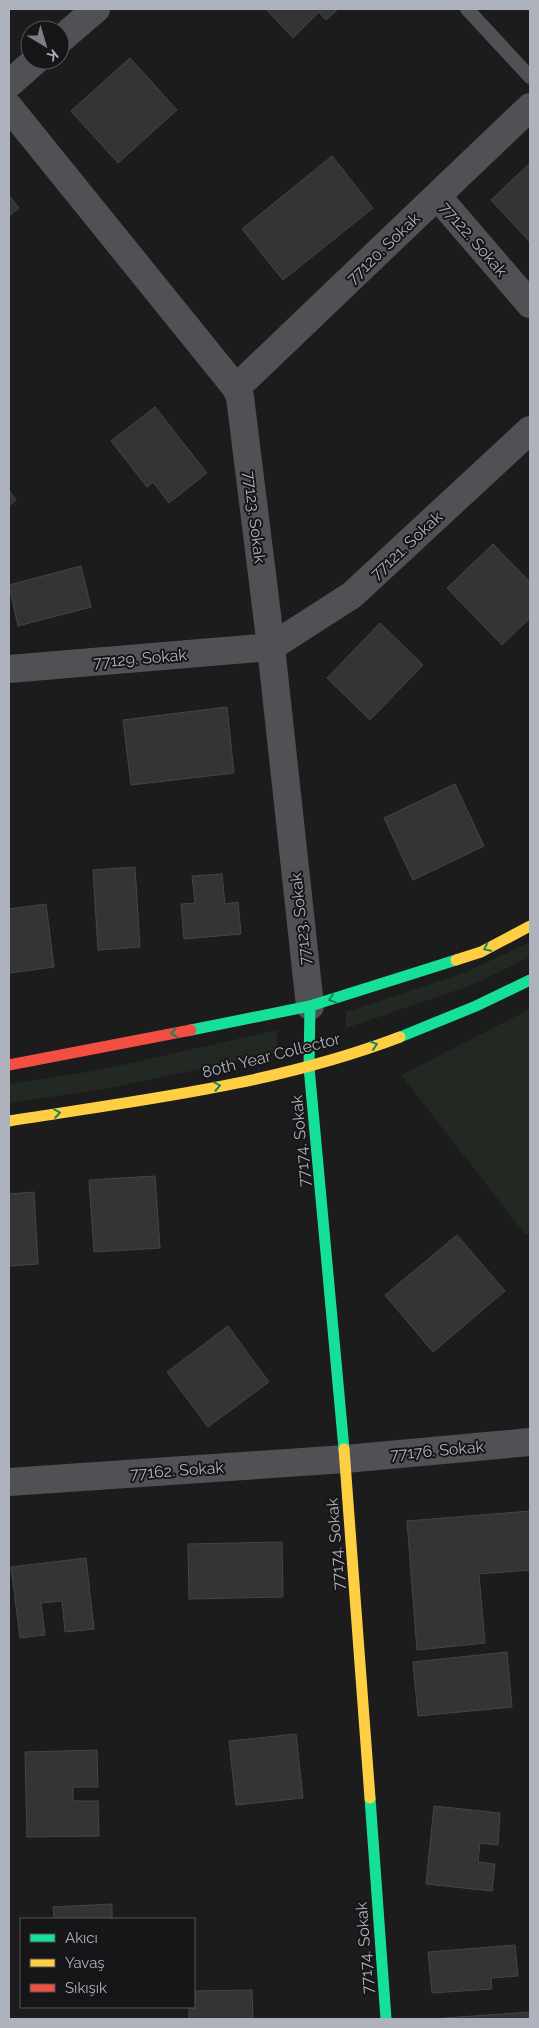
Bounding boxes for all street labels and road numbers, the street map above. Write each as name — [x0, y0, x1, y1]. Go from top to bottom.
street label: 77122. Sokak — [436, 198, 512, 281]
street label: 77120. Sokak — [343, 208, 424, 288]
street label: 77123. Sokak — [239, 470, 270, 565]
street label: 77121. Sokak — [367, 507, 447, 583]
street label: 77129. Sokak — [93, 645, 188, 672]
street label: 77123. Sokak — [286, 871, 315, 966]
street label: 80th Year Collector — [200, 1029, 342, 1082]
street label: 77174. Sokak — [287, 1094, 314, 1188]
street label: 77176. Sokak — [389, 1437, 485, 1464]
street label: 77162. Sokak — [130, 1458, 225, 1483]
street label: 77174. Sokak — [323, 1497, 348, 1591]
street label: 77174. Sokak — [352, 1901, 377, 1995]

